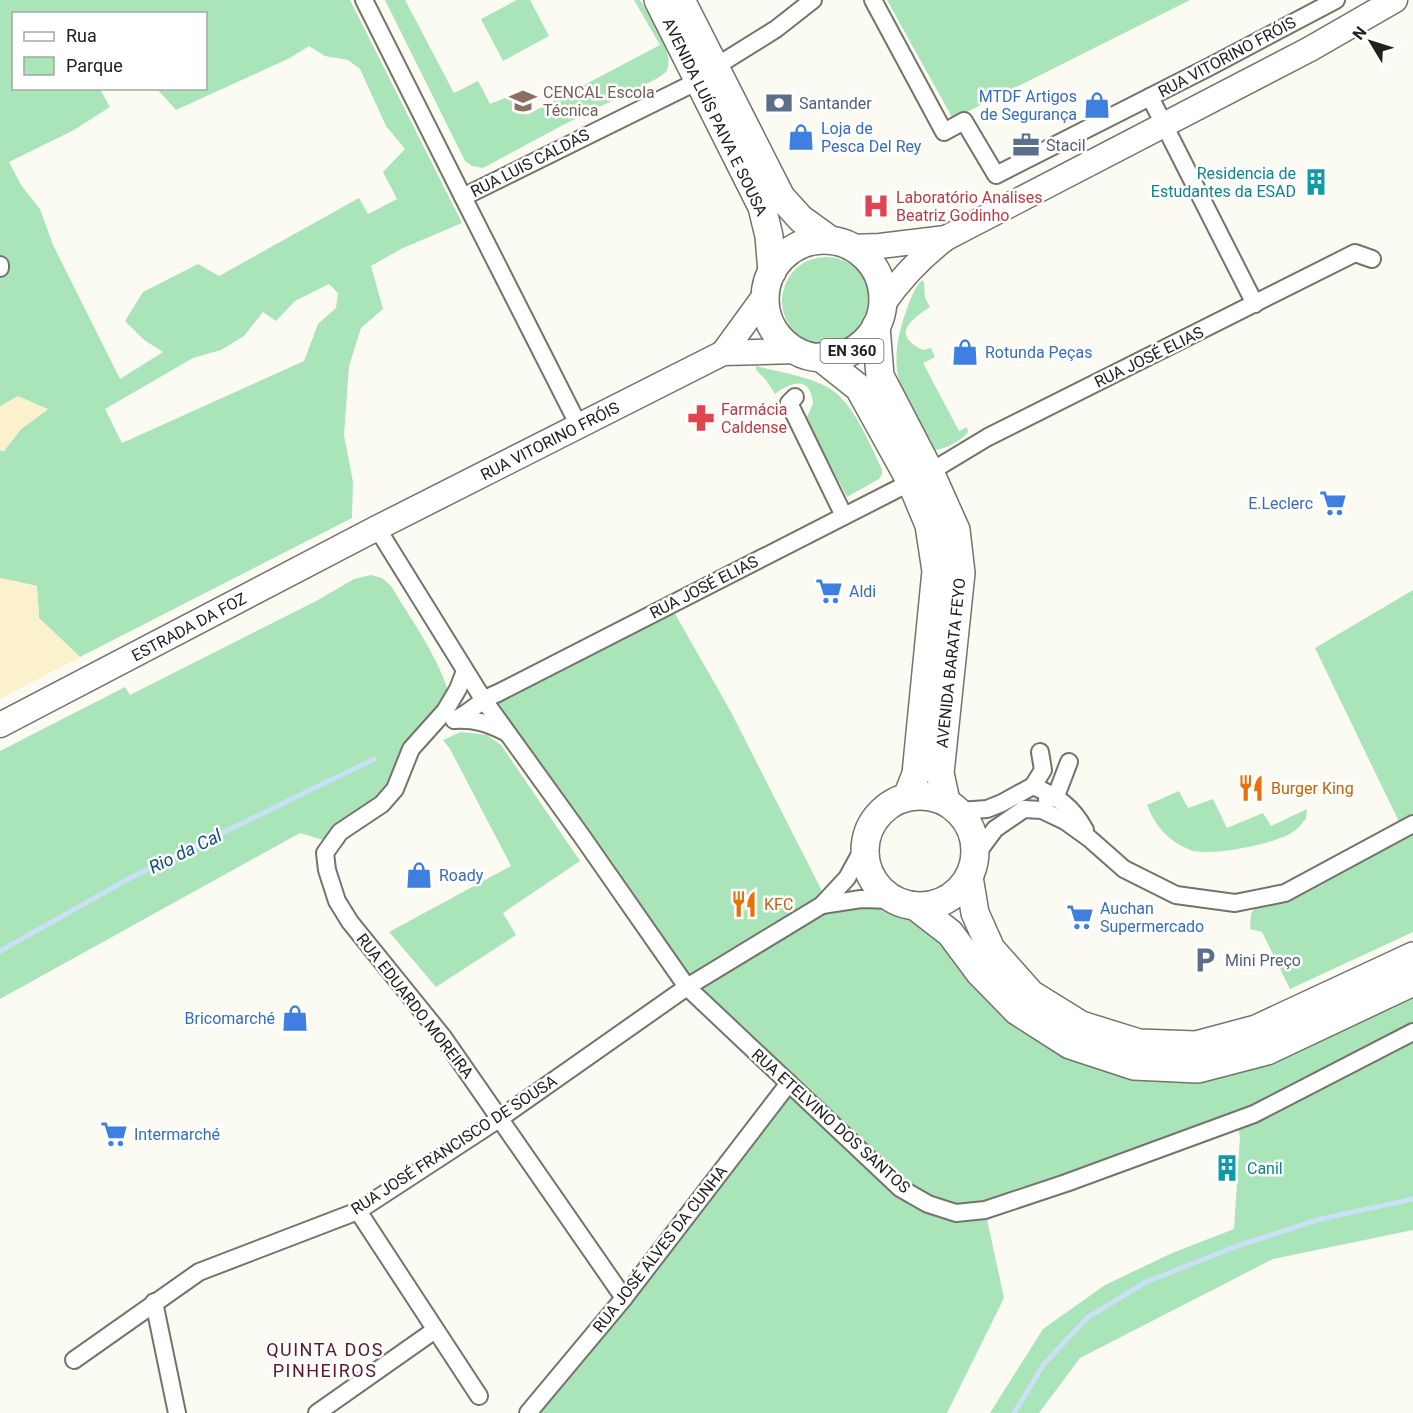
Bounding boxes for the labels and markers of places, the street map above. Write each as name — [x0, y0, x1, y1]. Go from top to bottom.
place label: CENCAL Escola Técnica — [543, 83, 655, 120]
school or university icon: CENCAL Escola Técnica — [508, 86, 538, 116]
place label: MTDF Artigos de Segurança — [979, 87, 1077, 124]
bank icon: Santander — [764, 88, 794, 118]
shop icon: MTDF Artigos de Segurança — [1082, 90, 1112, 120]
place label: Santander — [799, 94, 872, 113]
place label: Loja de Pesca Del Rey — [821, 119, 922, 156]
shop icon: Loja de Pesca Del Rey — [786, 122, 816, 152]
office icon: Stacil — [1011, 130, 1041, 160]
place label: Stacil — [1046, 136, 1086, 155]
place label: Residencia de Estudantes da ESAD — [1151, 164, 1296, 201]
building icon: Residencia de Estudantes da ESAD — [1301, 167, 1331, 197]
place label: Laboratório Analises Beatriz Godinho — [896, 188, 1043, 225]
hospital icon: Laboratório Analises Beatriz Godinho — [861, 191, 891, 221]
shop icon: Rotunda Peças — [950, 337, 980, 367]
place label: Rotunda Peças — [985, 343, 1092, 362]
place label: Farmácia Caldense — [721, 400, 787, 437]
pharmacy icon: Farmácia Caldense — [686, 403, 716, 433]
supermarket icon: E.Leclerc — [1318, 488, 1348, 518]
place label: E.Leclerc — [1248, 494, 1313, 513]
supermarket icon: Aldi — [814, 576, 844, 606]
place label: Aldi — [849, 582, 876, 601]
restaurant icon: Burger King — [1236, 773, 1266, 803]
place label: Burger King — [1271, 779, 1354, 798]
shop icon: Roady — [404, 860, 434, 890]
place label: Roady — [439, 866, 484, 885]
restaurant icon: KFC — [729, 889, 759, 919]
place label: KFC — [764, 895, 793, 914]
place label: Auchan Supermercado — [1100, 899, 1204, 936]
supermarket icon: Auchan Supermercado — [1065, 902, 1095, 932]
parking icon: Mini Preço — [1190, 945, 1220, 975]
place label: Mini Preço — [1225, 951, 1301, 970]
shop icon: Bricomarché — [280, 1003, 310, 1033]
place label: Bricomarché — [185, 1009, 275, 1028]
supermarket icon: Intermarché — [99, 1119, 129, 1149]
place label: Intermarché — [134, 1125, 220, 1144]
building icon: Canil — [1212, 1153, 1242, 1183]
place label: Canil — [1247, 1159, 1283, 1178]

